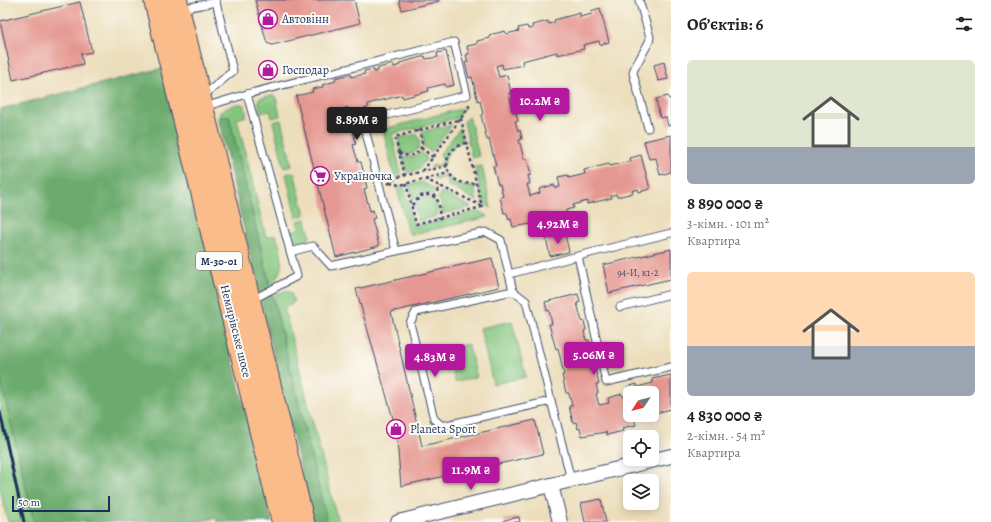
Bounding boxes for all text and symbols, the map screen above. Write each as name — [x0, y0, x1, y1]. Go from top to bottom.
shop icon: Автовінн — [257, 8, 279, 30]
place label: Автовінн — [281, 11, 329, 27]
text: Об’єктів: 6 — [687, 13, 763, 36]
icon: filters — [953, 13, 975, 35]
shop icon: Господар — [257, 59, 279, 81]
place label: Господар — [282, 62, 329, 78]
icon: home — [795, 86, 867, 158]
pin: 10.2M ₴ — [503, 88, 577, 122]
text: 10.2M ₴ — [519, 92, 561, 109]
pin: 8.89M ₴ — [320, 107, 394, 141]
text: 8.89M ₴ — [336, 111, 378, 128]
supermarket icon: Україночка — [309, 165, 331, 187]
place label: Україночка — [334, 168, 393, 184]
text: 8 890 000 ₴ — [687, 192, 763, 215]
pin: 4.92M ₴ — [521, 211, 595, 245]
text: 4.92M ₴ — [537, 215, 579, 232]
text: 3-кімн. · 101 m² — [687, 215, 769, 232]
text: Квартира — [687, 232, 741, 249]
road number: М-30-01 — [196, 252, 242, 270]
house number: 94-И, к1-2 — [617, 266, 659, 279]
street label: Немирівське шосе — [217, 283, 255, 379]
icon: home — [795, 298, 867, 370]
pin: 5.06M ₴ — [557, 342, 631, 376]
pin: 4.83M ₴ — [398, 344, 472, 378]
text: 5.06M ₴ — [573, 346, 615, 363]
text: 4.83M ₴ — [414, 348, 456, 365]
north arrow — [623, 386, 659, 422]
map controls — [623, 386, 659, 510]
text: 4 830 000 ₴ — [687, 404, 763, 427]
shop icon: Planeta Sport — [385, 418, 407, 440]
place label: Planeta Sport — [410, 421, 476, 437]
text: 2-кімн. · 54 m² — [687, 427, 765, 444]
button: locate — [623, 430, 659, 466]
text: Квартира — [687, 444, 741, 461]
pin: 11.9M ₴ — [434, 457, 508, 491]
text: 11.9M ₴ — [451, 461, 491, 478]
button: layers — [623, 474, 659, 510]
scale bar — [12, 494, 110, 513]
text: 50 m — [18, 495, 40, 510]

